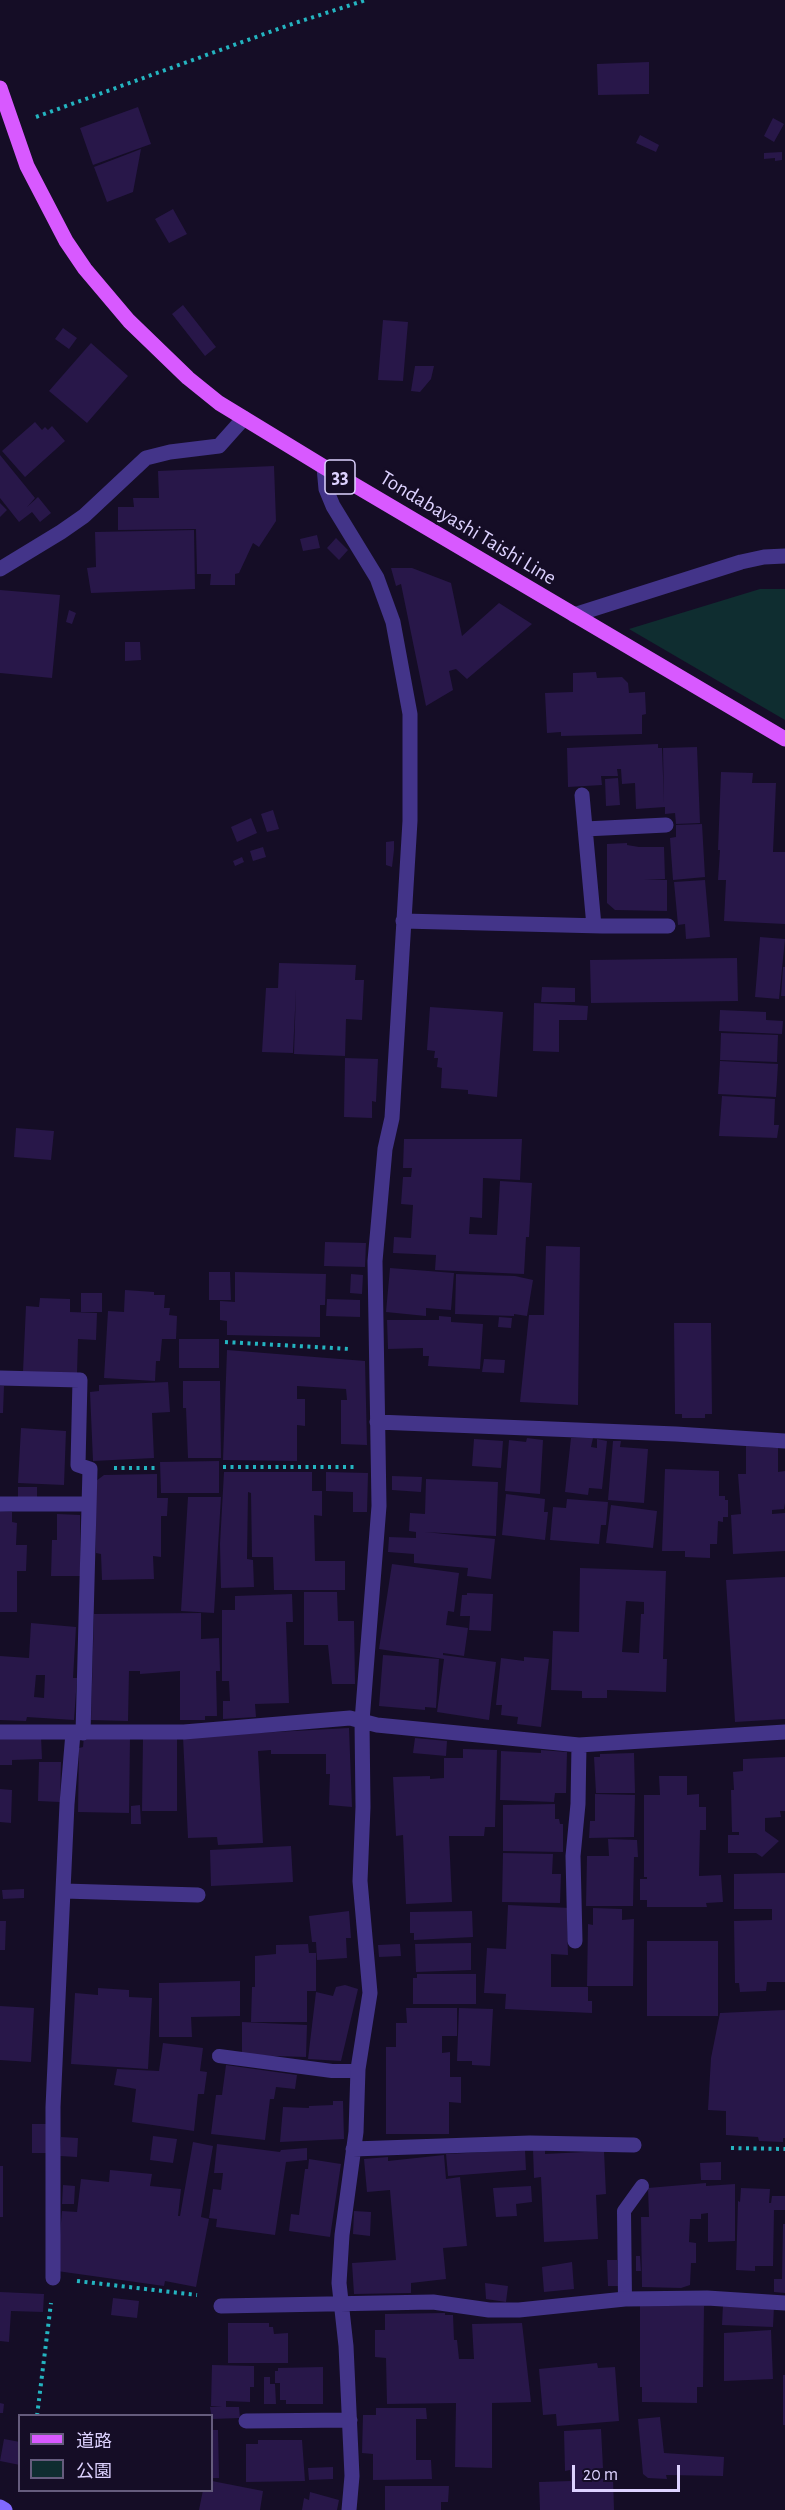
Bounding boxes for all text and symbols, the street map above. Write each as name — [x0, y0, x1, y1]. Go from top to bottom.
road number: 33 — [325, 460, 355, 494]
street label: Tondabayashi Taishi Line — [375, 465, 561, 591]
legend — [18, 2414, 213, 2492]
text: 道路 — [76, 2433, 112, 2451]
scale bar — [575, 2453, 683, 2491]
text: 公園 — [76, 2463, 112, 2481]
text: 20 m — [583, 2466, 618, 2484]

